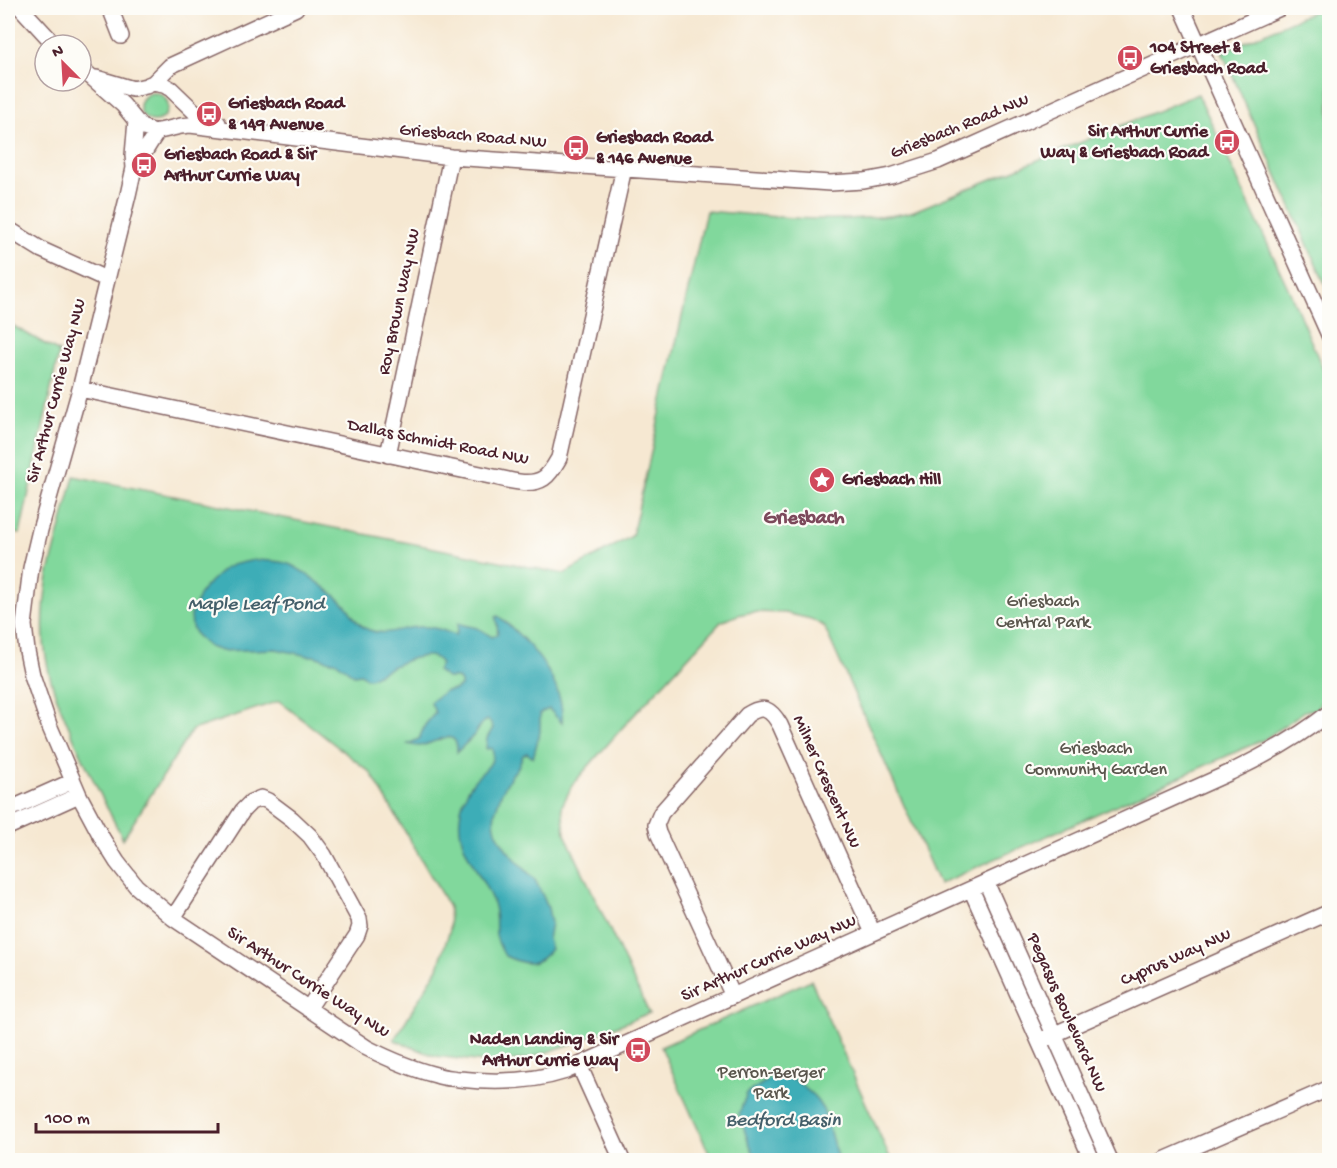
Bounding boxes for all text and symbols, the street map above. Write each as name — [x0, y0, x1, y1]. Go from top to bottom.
north arrow — [33, 33, 93, 93]
place label: 104 Street & Griesbach Road — [1149, 38, 1269, 80]
text: N — [50, 41, 67, 63]
bus stop icon: 104 Street & Griesbach Road — [1115, 43, 1145, 73]
street label: Griesbach Road NW — [888, 90, 1032, 164]
place label: Griesbach Road & 149 Avenue — [228, 94, 347, 136]
bus stop icon: Griesbach Road & 149 Avenue — [194, 99, 224, 129]
street label: Griesbach Road NW — [399, 120, 547, 154]
place label: Sir Arthur Currie Way & Griesbach Road — [1040, 122, 1210, 164]
bus stop icon: Sir Arthur Currie Way & Griesbach Road — [1212, 127, 1242, 157]
place label: Griesbach Road & 146 Avenue — [596, 128, 715, 170]
bus stop icon: Griesbach Road & 146 Avenue — [561, 133, 591, 163]
place label: Griesbach Road & Sir Arthur Currie Way — [163, 145, 318, 187]
bus stop icon: Griesbach Road & Sir Arthur Currie Way — [129, 150, 159, 180]
street label: Roy Brown Way NW — [374, 227, 426, 377]
street label: Sir Arthur Currie Way NW — [22, 297, 92, 485]
street label: Dallas Schmidt Road NW — [345, 415, 530, 471]
place icon: Griesbach Hill — [807, 465, 837, 495]
place label: Griesbach Hill — [842, 470, 941, 491]
district label: Griesbach — [764, 508, 845, 531]
park label: Griesbach Central Park — [996, 592, 1092, 634]
water label: Maple Leaf Pond — [188, 594, 327, 617]
street label: Milner Crescent NW — [787, 712, 865, 852]
park label: Griesbach Community Garden — [1025, 739, 1168, 781]
street label: Sir Arthur Currie Way NW — [678, 911, 860, 1007]
street label: Sir Arthur Currie Way NW — [223, 922, 393, 1044]
street label: Cyprus Way NW — [1118, 924, 1234, 992]
street label: Pegasus Boulevard NW — [1021, 929, 1111, 1096]
place label: Naden Landing & Sir Arthur Currie Way — [470, 1030, 621, 1072]
bus stop icon: Naden Landing & Sir Arthur Currie Way — [623, 1035, 653, 1065]
park label: Perron-Berger Park — [717, 1063, 826, 1105]
scale bar — [36, 1096, 218, 1134]
text: 100 m — [44, 1109, 90, 1130]
water label: Bedford Basin — [726, 1110, 841, 1133]

